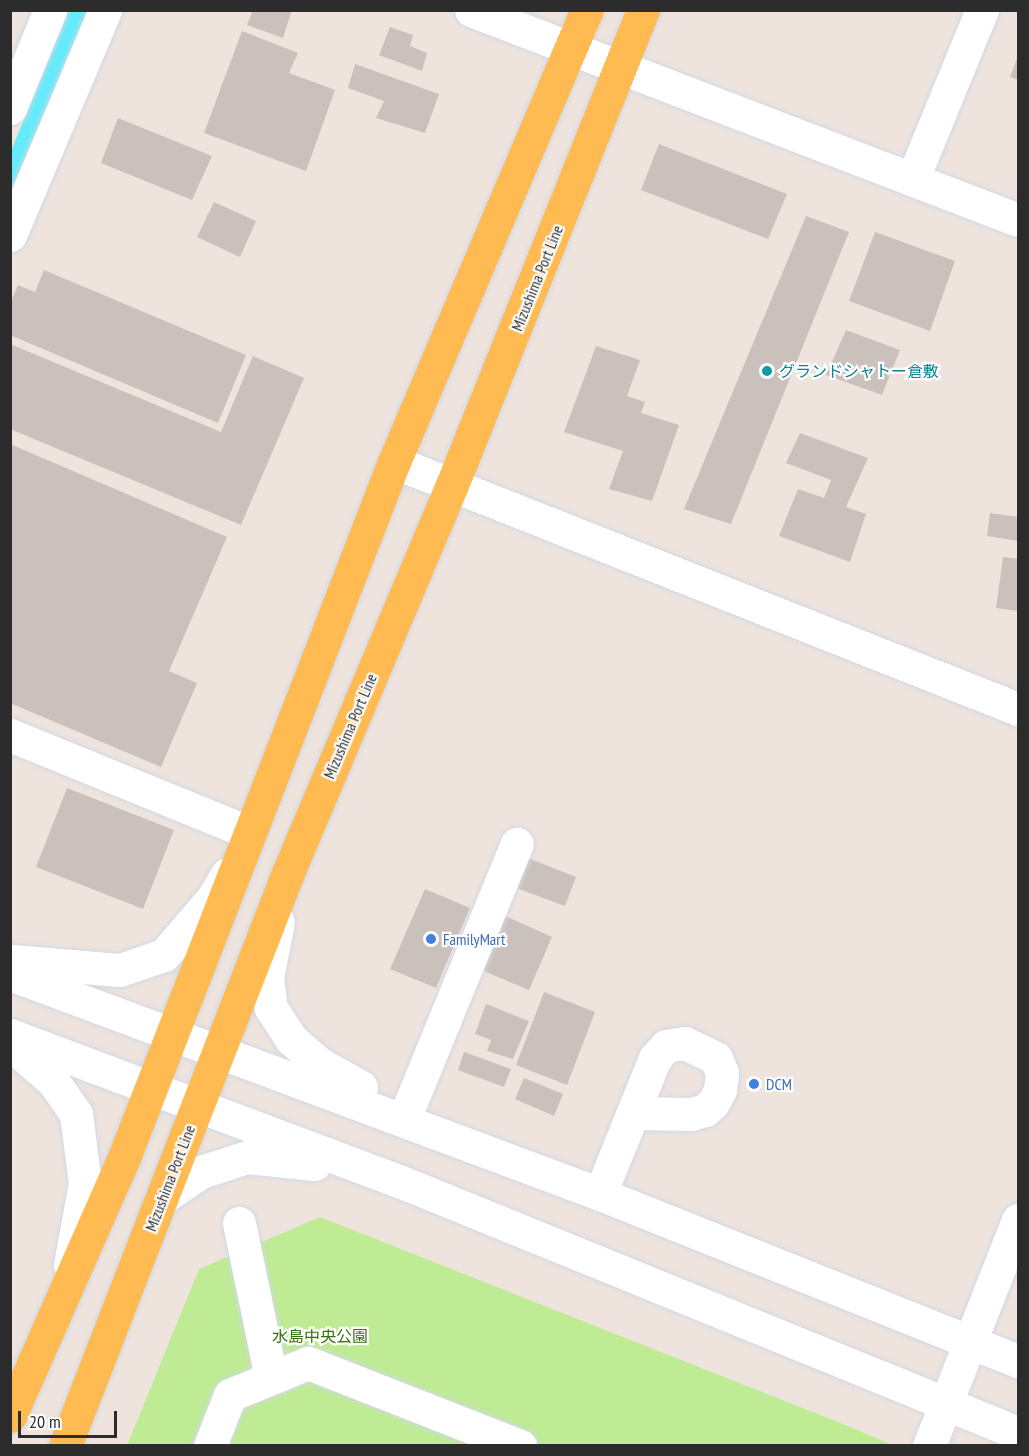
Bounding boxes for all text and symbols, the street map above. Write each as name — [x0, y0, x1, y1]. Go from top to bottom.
street label: Mizushima Port Line — [507, 222, 567, 334]
place label: グランドシャトー倉敷 — [779, 361, 939, 381]
marker: グランドシャトー倉敷 — [760, 364, 774, 378]
street label: Mizushima Port Line — [319, 670, 381, 782]
place label: FamilyMart — [443, 929, 505, 949]
marker: FamilyMart — [424, 932, 438, 946]
place label: DCM — [766, 1074, 792, 1094]
marker: DCM — [747, 1077, 761, 1091]
street label: Mizushima Port Line — [141, 1122, 199, 1234]
park label: 水島中央公園 — [272, 1326, 368, 1346]
scale bar — [21, 1399, 120, 1437]
text: 20 m — [29, 1410, 61, 1433]

